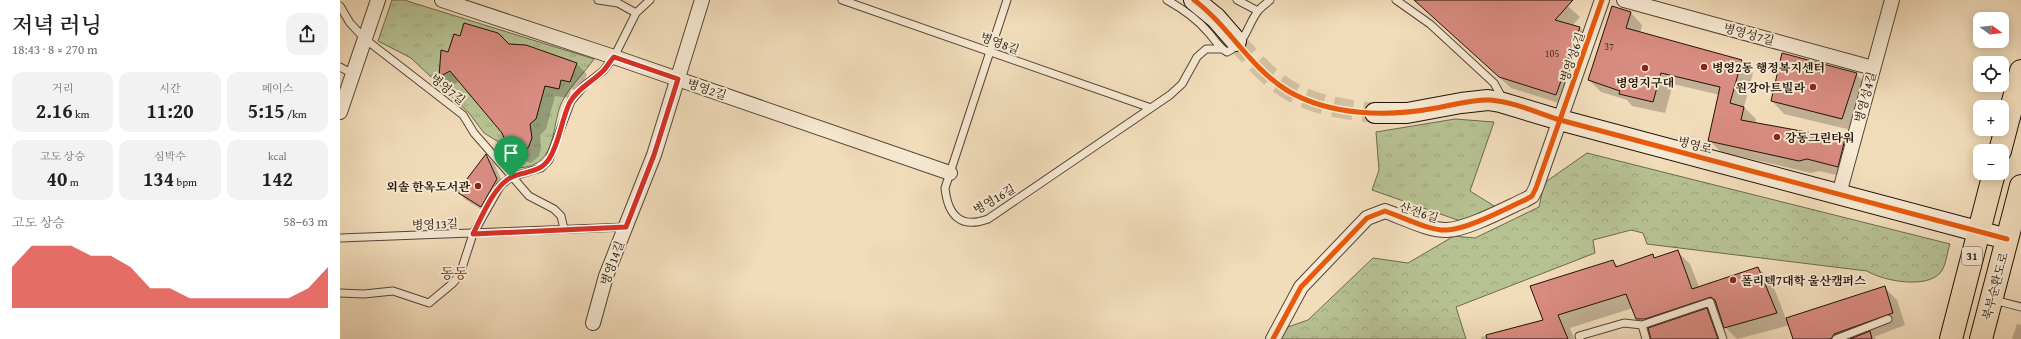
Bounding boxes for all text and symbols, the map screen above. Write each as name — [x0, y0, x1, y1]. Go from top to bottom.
text: 저녁 러닝 — [12, 9, 102, 41]
north arrow — [1973, 12, 2009, 48]
map controls — [1973, 12, 2009, 180]
button: share — [286, 13, 328, 55]
street label: 병영성7길 — [1722, 19, 1776, 49]
street label: 병영8길 — [978, 28, 1022, 58]
street label: 병영성6길 — [1555, 30, 1589, 84]
house number: 37 — [1604, 39, 1614, 54]
text: 18:43 · 8 × 270 m — [12, 40, 98, 59]
house number: 105 — [1545, 46, 1559, 61]
button: locate — [1973, 56, 2009, 92]
place label: 병영2동 행정복지센터 — [1712, 59, 1825, 76]
marker: 병영2동 행정복지센터 — [1699, 62, 1709, 72]
marker: 병영지구대 — [1640, 63, 1650, 73]
street label: 병영7길 — [427, 70, 469, 108]
street label: 병영성4길 — [1850, 70, 1880, 124]
street label: 병영2길 — [685, 74, 729, 104]
place label: 병영지구대 — [1616, 74, 1674, 91]
place label: 원강아트빌라 — [1735, 79, 1805, 96]
text: 거리 — [52, 80, 73, 96]
text: 시간 — [159, 80, 181, 96]
text: 페이스 — [261, 80, 293, 96]
marker: 원강아트빌라 — [1808, 82, 1818, 92]
text: 2.16 — [36, 96, 73, 125]
text: 11:20 — [146, 96, 194, 125]
text: 5:15 — [248, 96, 285, 125]
button: + — [1973, 100, 2009, 136]
text: km — [73, 106, 90, 122]
text: /km — [285, 106, 307, 122]
place label: 강동그린타워 — [1785, 129, 1855, 146]
street label: 병영로 — [1676, 132, 1714, 158]
marker: 강동그린타워 — [1772, 132, 1782, 142]
pin — [494, 136, 528, 177]
icon: arrive — [500, 142, 522, 164]
button: − — [1973, 144, 2009, 180]
text: 고도 상승 — [40, 148, 85, 164]
text: 심박수 — [154, 148, 186, 164]
text: kcal — [268, 148, 287, 164]
text: 40 — [47, 164, 67, 193]
text: 134 — [143, 164, 174, 193]
text: 142 — [262, 164, 293, 193]
text: m — [67, 174, 79, 190]
text: bpm — [174, 174, 197, 190]
place label: 외솔 한옥도서관 — [386, 178, 470, 195]
street label: 병영16길 — [970, 180, 1018, 218]
marker: 외솔 한옥도서관 — [473, 181, 483, 191]
street label: 산전6길 — [1397, 198, 1441, 226]
text: 58–63 m — [283, 212, 328, 231]
text: 고도 상승 — [12, 213, 65, 232]
street label: 병영13길 — [412, 215, 458, 233]
street label: 병영14길 — [596, 238, 628, 288]
road number: 31 — [1962, 247, 1982, 265]
street label: 북부순환도로 — [1978, 250, 2012, 322]
district label: 동동 — [440, 263, 468, 283]
place label: 폴리텍7대학 울산캠퍼스 — [1741, 272, 1866, 289]
marker: 폴리텍7대학 울산캠퍼스 — [1728, 275, 1738, 285]

